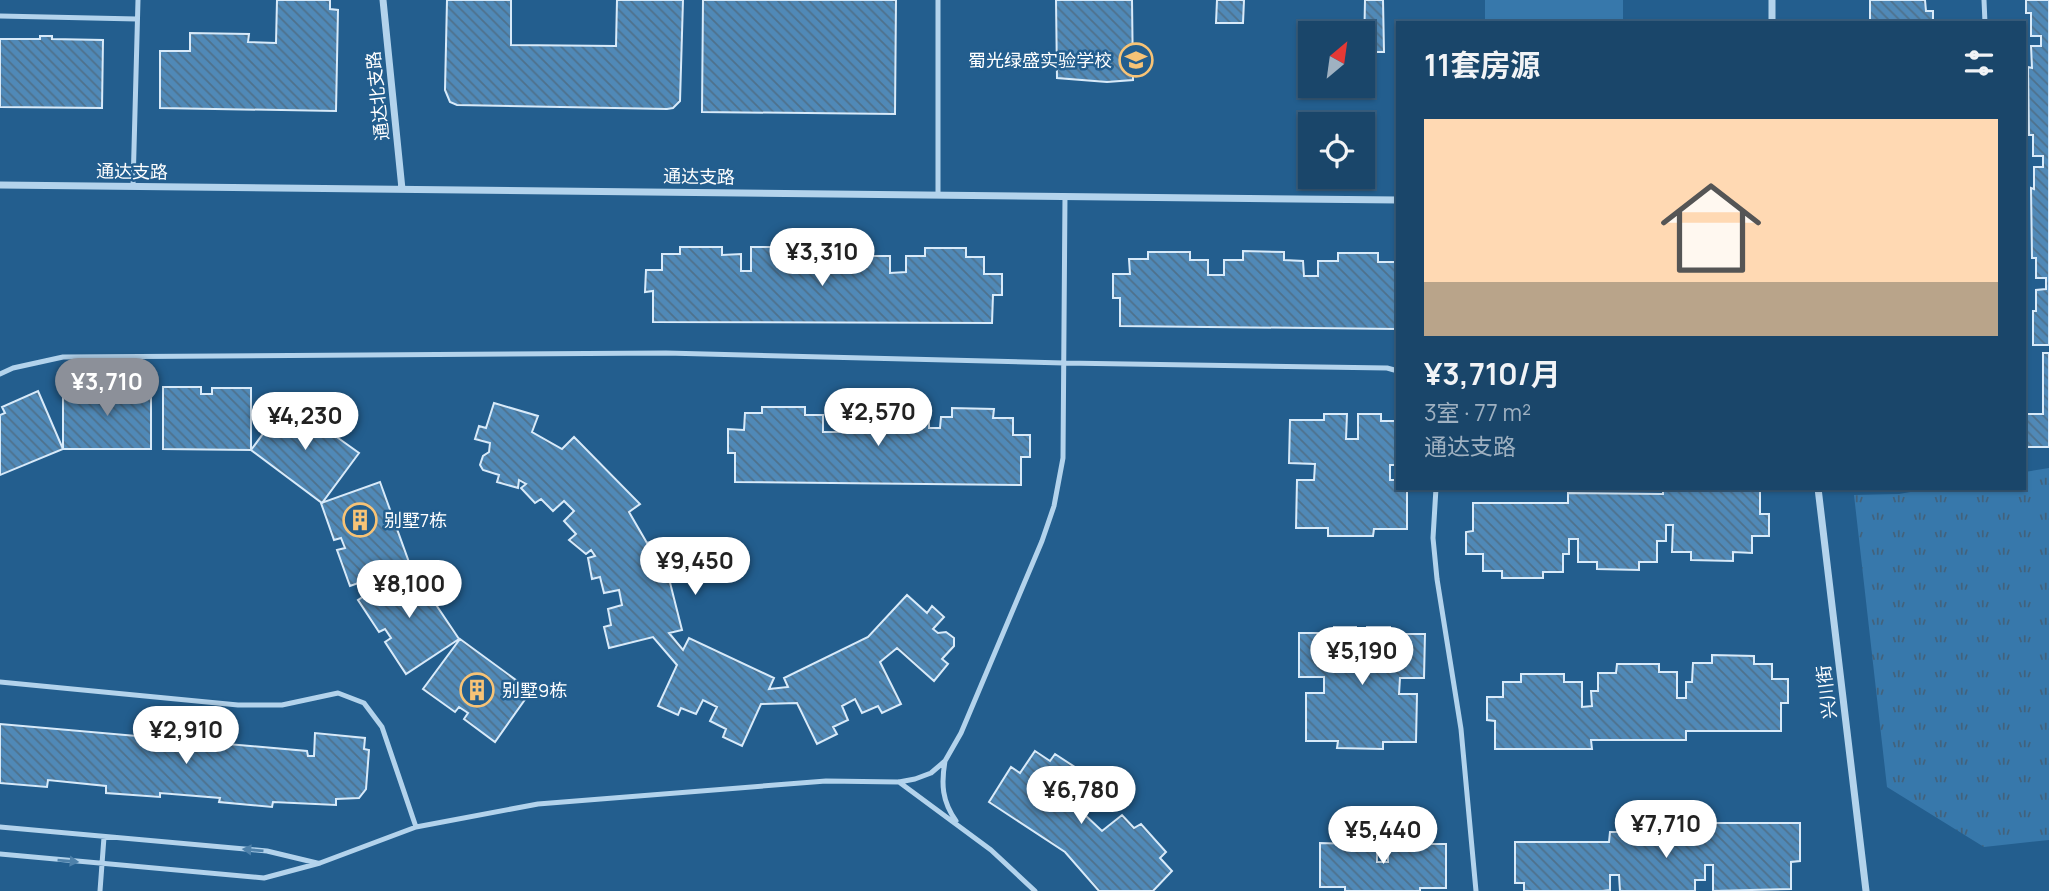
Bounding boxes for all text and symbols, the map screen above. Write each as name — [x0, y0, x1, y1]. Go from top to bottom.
north arrow — [1298, 21, 1376, 98]
map controls — [1298, 21, 1375, 189]
school or university icon: 蜀光绿盛实验学校 — [1117, 41, 1155, 79]
text: 11套房源 — [1424, 44, 1540, 85]
icon: filters — [1960, 44, 1998, 82]
place label: 蜀光绿盛实验学校 — [968, 48, 1112, 72]
street label: 通达北支路 — [360, 50, 394, 142]
button: locate — [1298, 112, 1375, 189]
street label: 通达支路 — [96, 158, 168, 184]
street label: 通达支路 — [663, 163, 735, 189]
icon: home — [1648, 165, 1774, 291]
pin: ¥3,310 — [765, 229, 879, 288]
text: ¥3,310 — [785, 235, 859, 267]
text: ¥3,710/月 — [1424, 353, 1561, 394]
pin: ¥3,710 — [50, 358, 164, 418]
text: ¥3,710 — [71, 365, 143, 397]
pin: ¥2,570 — [821, 388, 935, 448]
pin: ¥4,230 — [248, 392, 362, 452]
text: ¥2,570 — [840, 395, 916, 427]
text: 3室 · 77 m² — [1424, 396, 1531, 428]
text: ¥4,230 — [267, 399, 343, 431]
text: 通达支路 — [1424, 430, 1516, 462]
building icon: 别墅7栋 — [341, 501, 379, 539]
place label: 别墅7栋 — [384, 508, 447, 532]
pin: ¥9,450 — [638, 538, 752, 597]
text: ¥9,450 — [656, 544, 734, 576]
pin: ¥8,100 — [352, 560, 466, 620]
text: ¥8,100 — [373, 567, 445, 599]
pin: ¥5,190 — [1305, 628, 1419, 687]
text: ¥5,190 — [1326, 634, 1398, 666]
street label: 兴川街 — [1811, 664, 1841, 720]
building icon: 别墅9栋 — [458, 671, 496, 709]
place label: 别墅9栋 — [502, 678, 567, 702]
pin: ¥2,910 — [129, 706, 243, 766]
text: ¥2,910 — [149, 713, 223, 745]
pin: ¥6,780 — [1024, 766, 1138, 826]
text: ¥6,780 — [1043, 773, 1119, 805]
pin: ¥7,710 — [1609, 800, 1723, 860]
pin: ¥5,440 — [1326, 806, 1440, 866]
text: ¥7,710 — [1631, 807, 1701, 839]
text: ¥5,440 — [1344, 813, 1422, 845]
one-way arrow — [242, 844, 264, 855]
one-way arrow — [57, 855, 79, 866]

